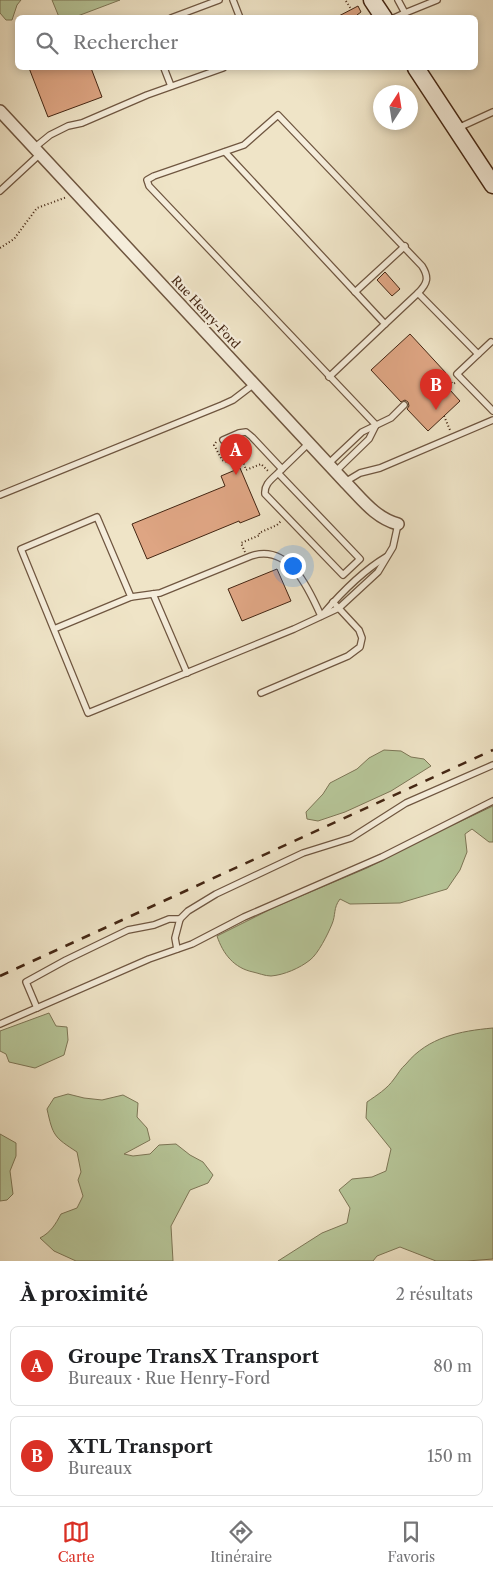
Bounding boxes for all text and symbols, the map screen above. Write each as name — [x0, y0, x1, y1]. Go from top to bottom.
search box — [15, 15, 478, 70]
icon: search — [33, 29, 61, 57]
text: Rechercher — [73, 31, 178, 54]
north arrow — [373, 85, 418, 130]
street label: Rue Henry-Ford — [168, 273, 244, 352]
pin: B — [420, 369, 452, 410]
pin: A — [220, 434, 252, 475]
your location — [280, 553, 306, 579]
text: À proximité — [20, 1281, 148, 1306]
text: 2 résultats — [396, 1284, 473, 1304]
text: Groupe TransX Transport — [68, 1345, 319, 1368]
text: A — [31, 1356, 43, 1376]
text: 80 m — [433, 1356, 472, 1376]
text: Bureaux · Rue Henry-Ford — [68, 1368, 270, 1388]
text: XTL Transport — [68, 1435, 213, 1458]
text: B — [31, 1446, 43, 1466]
text: 150 m — [427, 1446, 472, 1466]
text: Bureaux — [68, 1458, 132, 1478]
tab: Carte — [58, 1518, 95, 1566]
tab: Itinéraire — [210, 1518, 272, 1566]
tab: Favoris — [388, 1518, 435, 1566]

